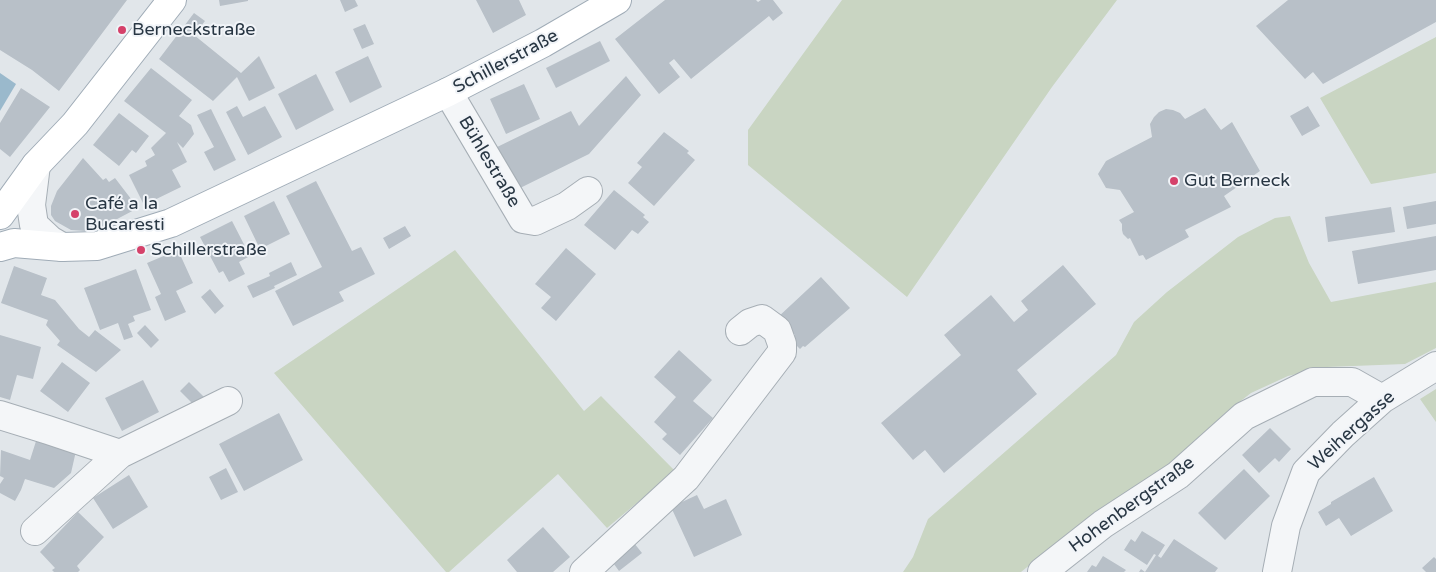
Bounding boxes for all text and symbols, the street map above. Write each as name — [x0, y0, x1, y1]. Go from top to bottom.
place label: Berneckstraße — [132, 19, 256, 41]
marker: Berneckstraße — [116, 24, 128, 36]
street label: Schillerstraße — [450, 25, 562, 99]
street label: Bühlestraße — [453, 112, 525, 212]
place label: Gut Berneck — [1184, 170, 1290, 192]
marker: Gut Berneck — [1168, 175, 1180, 187]
place label: Café a la Bucaresti — [85, 193, 165, 235]
marker: Café a la Bucaresti — [69, 208, 81, 220]
place label: Schillerstraße — [151, 239, 267, 261]
marker: Schillerstraße — [135, 244, 147, 256]
street label: Weihergasse — [1304, 387, 1400, 475]
street label: Hohenbergstraße — [1065, 452, 1199, 558]

